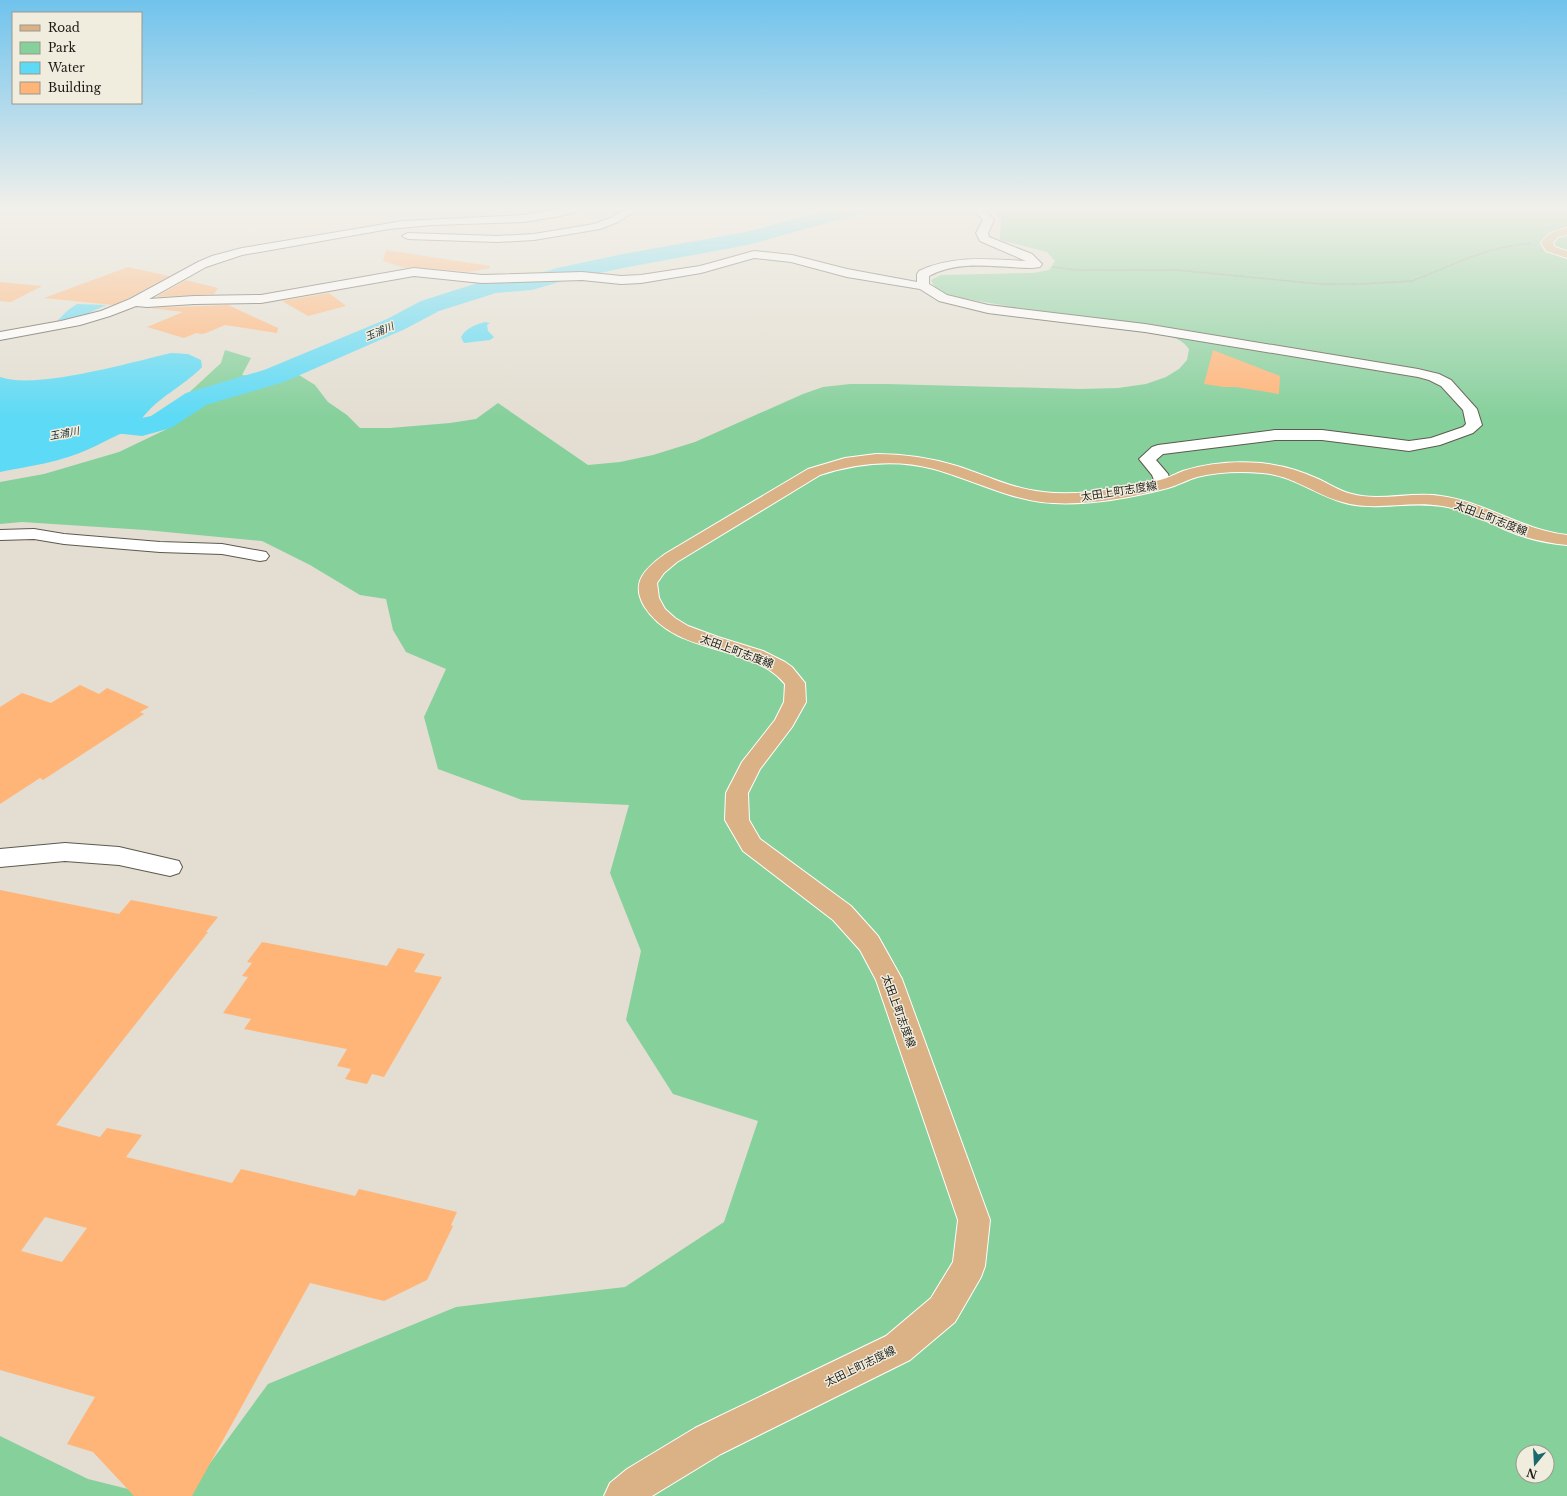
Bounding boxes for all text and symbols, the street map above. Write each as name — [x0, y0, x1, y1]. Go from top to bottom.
legend — [12, 12, 142, 104]
text: Road — [48, 20, 80, 35]
text: Park — [48, 40, 76, 55]
text: Water — [47, 60, 85, 75]
text: Building — [48, 80, 102, 95]
water label: 玉浦川 — [363, 319, 396, 343]
water label: 玉浦川 — [48, 424, 81, 443]
street label: 太田上町志度線 — [1080, 478, 1158, 504]
street label: 太田上町志度線 — [1453, 498, 1529, 538]
street label: 太田上町志度線 — [698, 631, 776, 671]
street label: 太田上町志度線 — [879, 972, 919, 1050]
street label: 太田上町志度線 — [822, 1343, 898, 1389]
north arrow — [1515, 1444, 1555, 1484]
text: N — [1524, 1465, 1539, 1482]

